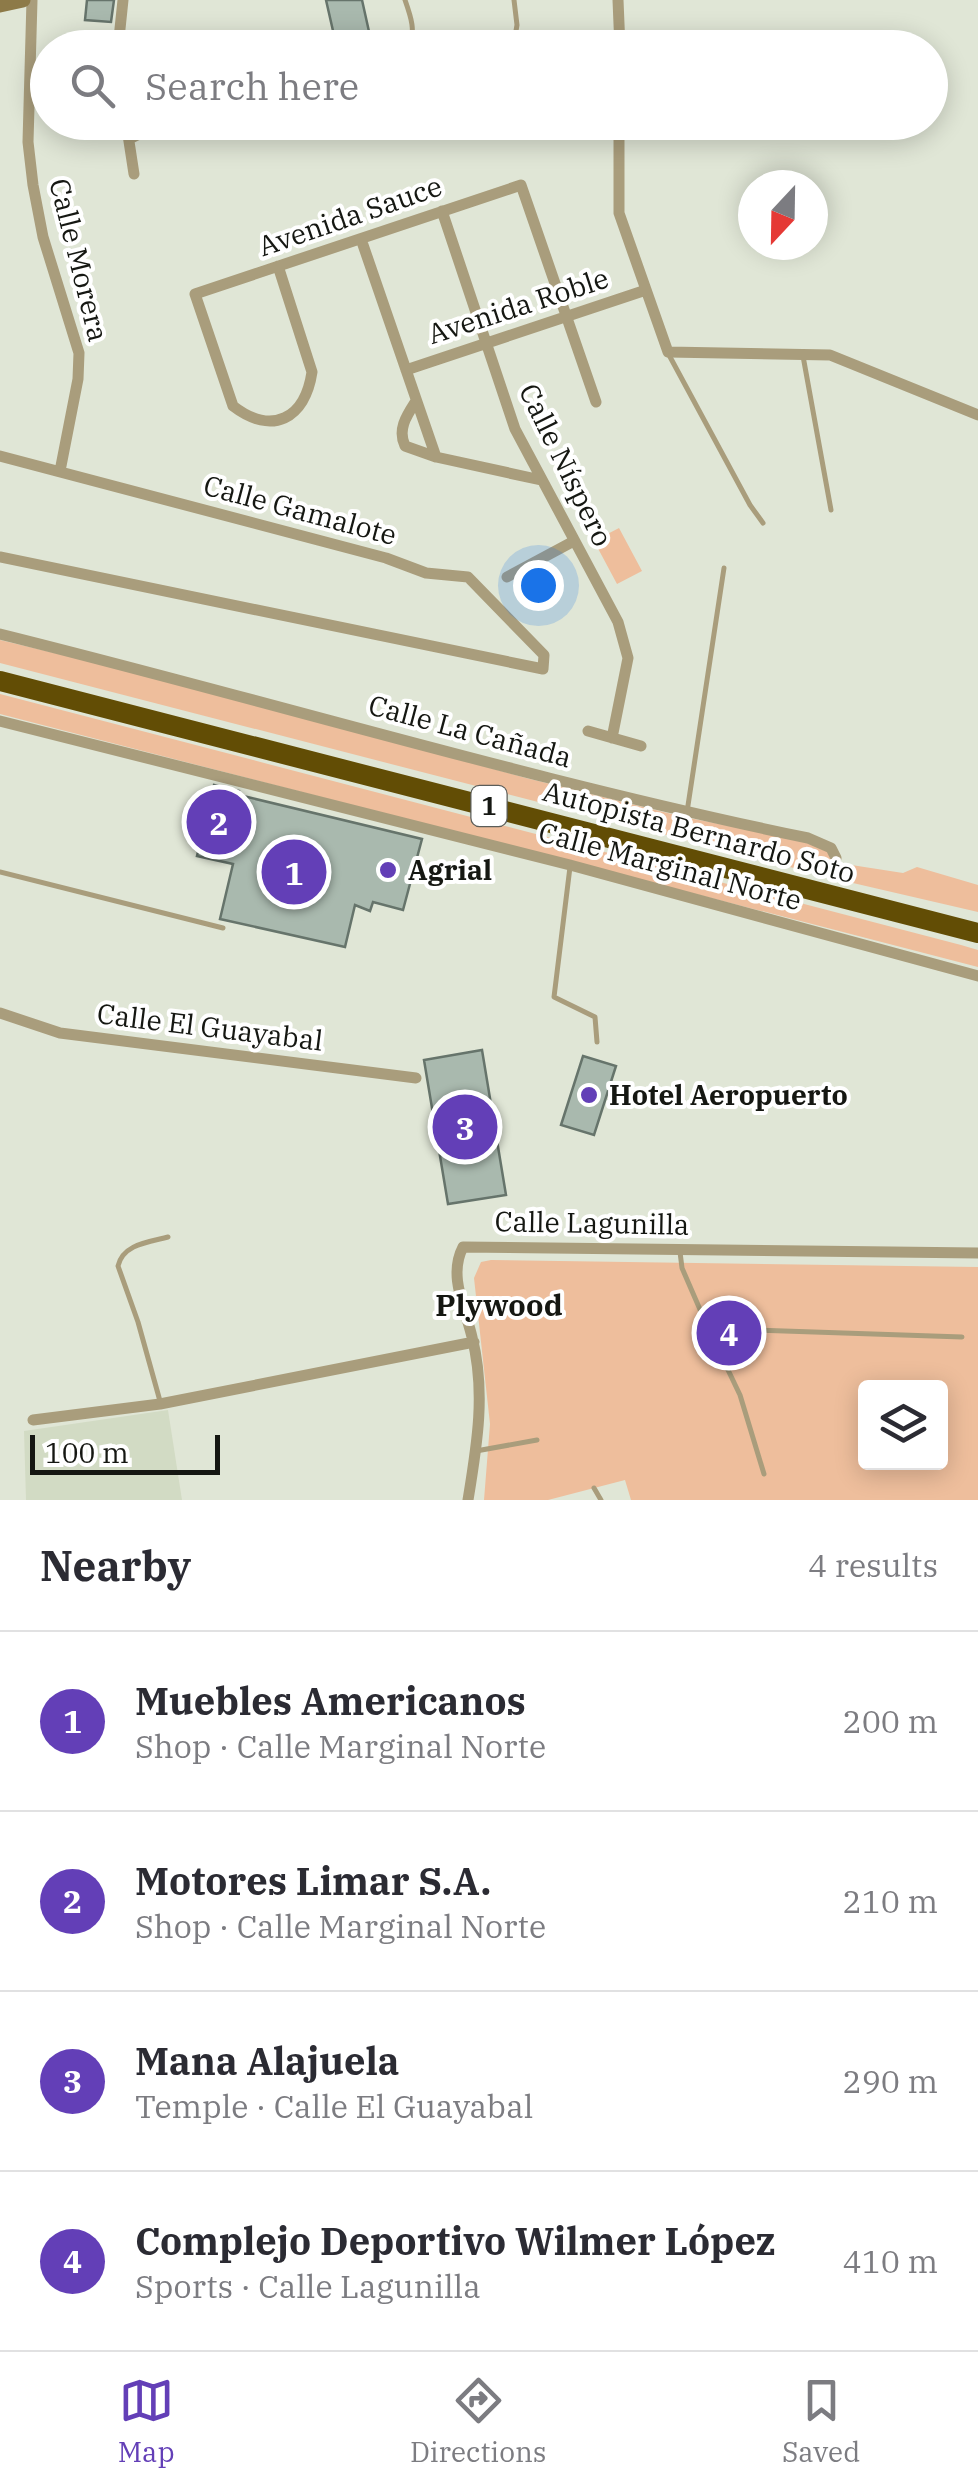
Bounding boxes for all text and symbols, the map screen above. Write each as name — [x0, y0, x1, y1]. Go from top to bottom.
search box — [30, 30, 948, 140]
icon: search — [65, 58, 120, 113]
text: Search here — [145, 61, 359, 110]
street label: Avenida Sauce — [253, 167, 447, 264]
north arrow — [738, 170, 828, 260]
street label: Calle Morera — [41, 174, 118, 345]
street label: Avenida Roble — [423, 259, 613, 352]
street label: Calle Níspero — [511, 377, 622, 552]
street label: Calle Gamalote — [200, 466, 401, 553]
your location — [513, 560, 564, 611]
street label: Calle La Cañada — [365, 686, 576, 775]
street label: Autopista Bernardo Soto — [539, 772, 859, 891]
pin: 2 — [186, 784, 252, 860]
road number: 1 — [472, 786, 506, 826]
street label: Calle Marginal Norte — [535, 813, 806, 918]
pin: 1 — [262, 834, 326, 910]
place label: Agrial — [408, 851, 492, 888]
marker: Agrial — [377, 859, 399, 881]
street label: Calle El Guayabal — [95, 994, 325, 1059]
place label: Hotel Aeropuerto — [609, 1076, 848, 1113]
marker: Hotel Aeropuerto — [578, 1084, 600, 1106]
pin: 3 — [432, 1090, 498, 1164]
street label: Calle Lagunilla — [494, 1202, 690, 1243]
district label: Plywood — [435, 1285, 563, 1324]
pin: 4 — [696, 1296, 762, 1370]
map controls — [858, 1380, 948, 1470]
button: layers — [858, 1380, 948, 1470]
scale bar — [30, 1430, 220, 1474]
text: 100 m — [45, 1434, 129, 1471]
text: Nearby — [40, 1538, 191, 1593]
text: 4 results — [808, 1544, 938, 1586]
text: Muebles Americanos — [135, 1676, 526, 1725]
text: 1 — [63, 1700, 82, 1742]
text: 200 m — [842, 1700, 938, 1742]
text: Shop · Calle Marginal Norte — [135, 1725, 546, 1767]
text: Motores Limar S.A. — [135, 1856, 491, 1905]
text: 2 — [63, 1880, 82, 1922]
text: 210 m — [842, 1880, 938, 1922]
text: Shop · Calle Marginal Norte — [135, 1905, 546, 1947]
text: Mana Alajuela — [135, 2036, 399, 2085]
text: 3 — [63, 2060, 82, 2102]
text: 290 m — [842, 2060, 938, 2102]
text: Temple · Calle El Guayabal — [135, 2085, 533, 2127]
text: Complejo Deportivo Wilmer López — [135, 2216, 775, 2265]
text: 4 — [63, 2240, 82, 2282]
text: 410 m — [842, 2240, 938, 2282]
text: Sports · Calle Lagunilla — [135, 2265, 481, 2307]
tab: Map — [118, 2373, 175, 2470]
tab: Directions — [410, 2373, 547, 2470]
tab: Saved — [782, 2373, 860, 2470]

